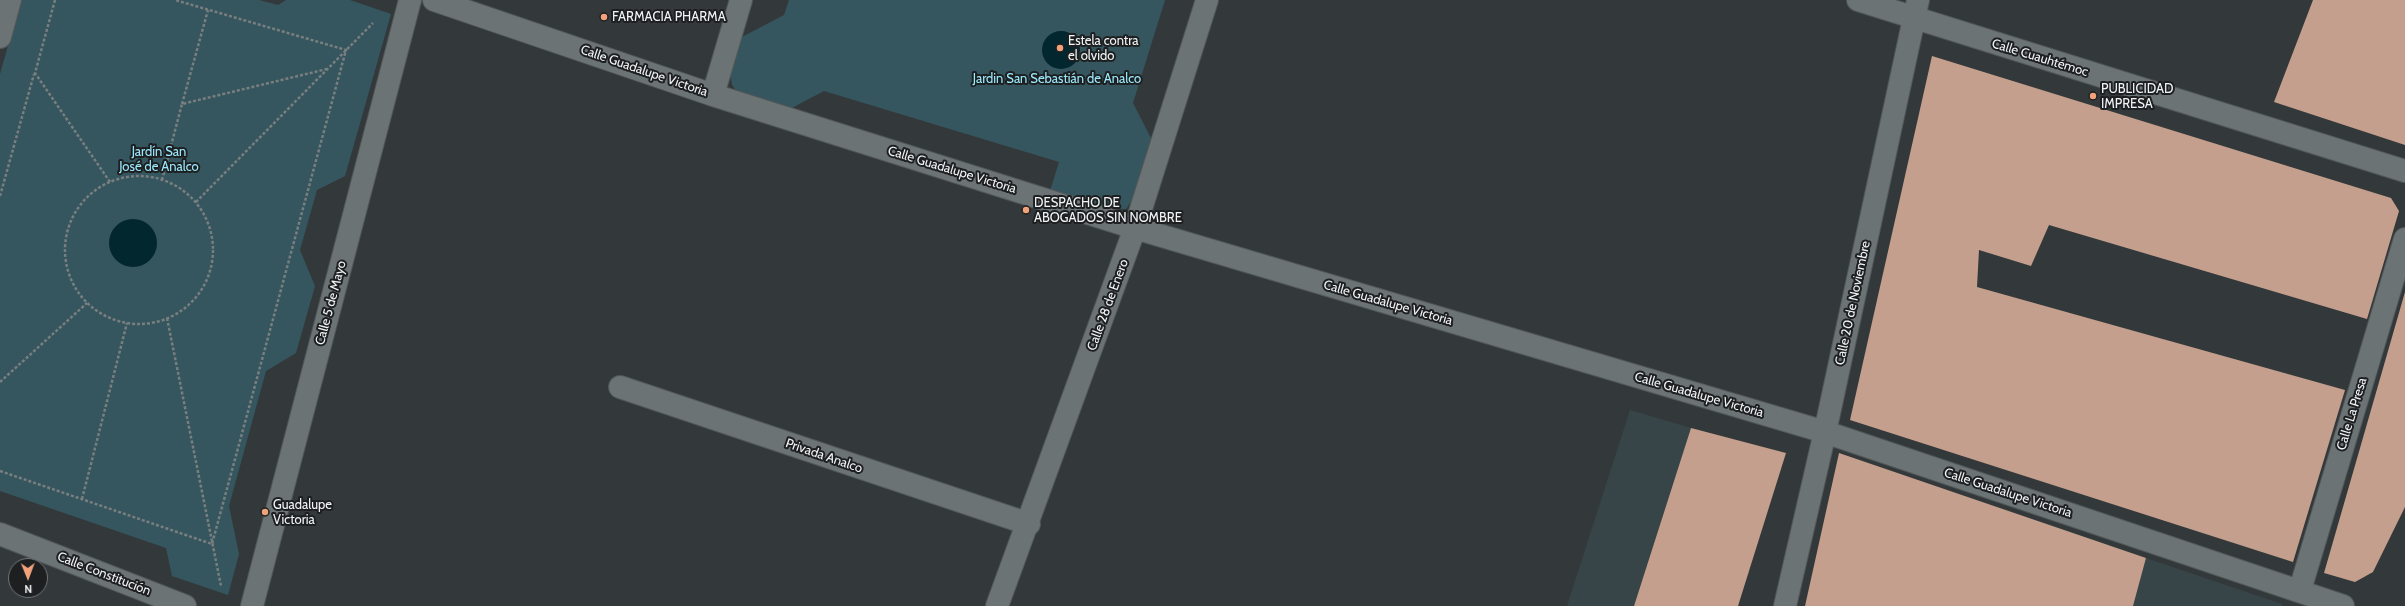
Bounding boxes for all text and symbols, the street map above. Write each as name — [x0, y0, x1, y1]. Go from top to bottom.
place label: FARMACIA PHARMA — [612, 9, 726, 25]
marker: FARMACIA PHARMA — [599, 12, 609, 22]
place label: Estela contra el olvido — [1068, 33, 1138, 64]
street label: Calle Cuauhtémoc — [1990, 36, 2090, 80]
street label: Calle Guadalupe Victoria — [578, 42, 710, 100]
marker: Estela contra el olvido — [1055, 43, 1065, 53]
park label: Jardin San Sebastián de Analco — [973, 71, 1141, 87]
place label: PUBLICIDAD IMPRESA — [2101, 81, 2174, 112]
marker: PUBLICIDAD IMPRESA — [2088, 91, 2098, 101]
street label: Calle Guadalupe Victoria — [886, 143, 1018, 197]
park label: Jardín San José de Analco — [119, 144, 199, 175]
place label: DESPACHO DE ABOGADOS SIN NOMBRE — [1034, 195, 1182, 226]
marker: DESPACHO DE ABOGADOS SIN NOMBRE — [1021, 205, 1031, 215]
street label: Calle 20 de Noviembre — [1832, 239, 1874, 367]
street label: Calle 28 de Enero — [1084, 257, 1132, 353]
street label: Calle 5 de Mayo — [312, 259, 350, 347]
street label: Calle Guadalupe Victoria — [1322, 277, 1454, 329]
street label: Calle Guadalupe Victoria — [1633, 369, 1765, 421]
street label: Calle La Presa — [2334, 376, 2370, 452]
street label: Privada Analco — [783, 436, 865, 476]
street label: Calle Guadalupe Victoria — [1942, 465, 2074, 521]
place label: Guadalupe Victoria — [273, 497, 332, 528]
marker: Guadalupe Victoria — [260, 507, 270, 517]
street label: Calle Constitución — [55, 549, 153, 599]
north arrow — [8, 558, 48, 598]
text: N — [24, 582, 32, 596]

